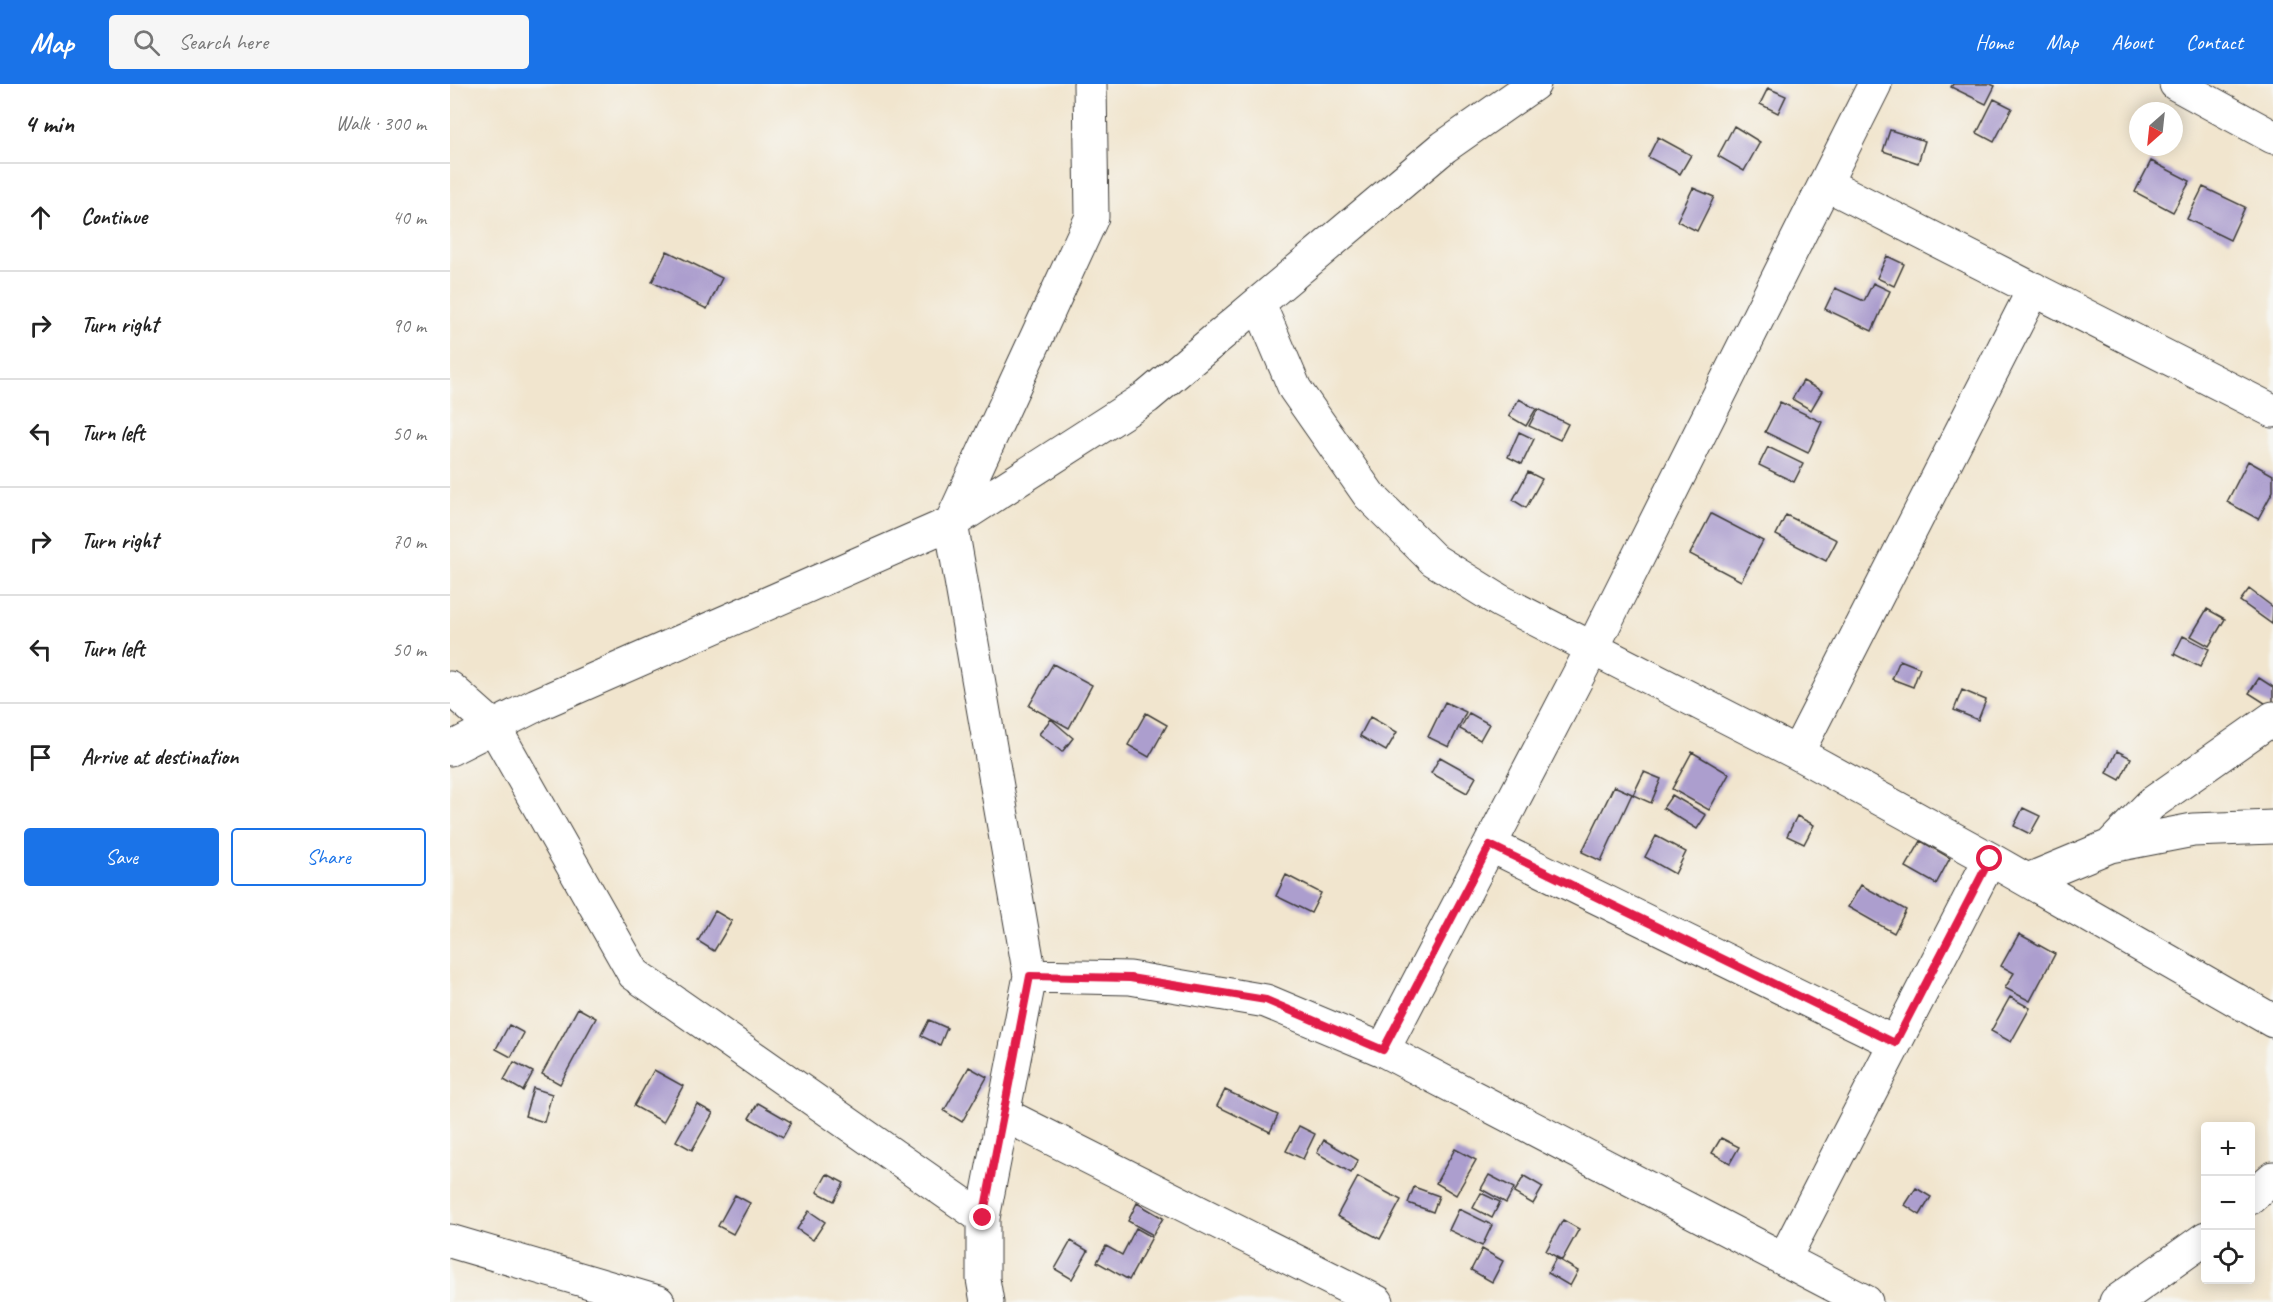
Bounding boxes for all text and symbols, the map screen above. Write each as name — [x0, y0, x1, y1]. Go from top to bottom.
search box — [109, 15, 529, 69]
text: Map — [30, 25, 73, 60]
icon: search — [130, 26, 163, 59]
text: Search here — [178, 28, 268, 56]
text: Home — [1975, 29, 2013, 55]
text: Map — [2046, 29, 2078, 55]
text: About — [2111, 29, 2153, 55]
text: Contact — [2186, 29, 2243, 55]
north arrow — [2129, 102, 2183, 156]
text: 4 min — [24, 107, 74, 140]
text: Walk · 300 m — [336, 111, 426, 136]
icon: ahead — [24, 201, 57, 234]
text: Continue — [81, 203, 147, 231]
text: 40 m — [392, 205, 426, 230]
icon: right — [24, 309, 57, 342]
text: Turn right — [81, 311, 158, 339]
text: 90 m — [392, 313, 426, 338]
icon: left — [24, 417, 57, 450]
text: Turn left — [81, 419, 145, 447]
text: 50 m — [392, 421, 426, 446]
icon: right — [24, 525, 57, 558]
text: Turn right — [81, 527, 158, 555]
text: 70 m — [392, 529, 426, 554]
icon: left — [24, 633, 57, 666]
text: Turn left — [81, 635, 145, 663]
text: 50 m — [392, 637, 426, 662]
icon: arrive — [24, 741, 57, 774]
text: Arrive at destination — [81, 743, 238, 771]
button: Save — [24, 828, 219, 886]
button: Share — [231, 828, 426, 886]
route start — [1976, 845, 2002, 871]
map controls — [2201, 1122, 2255, 1284]
button: + — [2201, 1122, 2255, 1176]
button: − — [2201, 1176, 2255, 1230]
route end — [969, 1204, 995, 1230]
button: locate — [2201, 1230, 2255, 1284]

